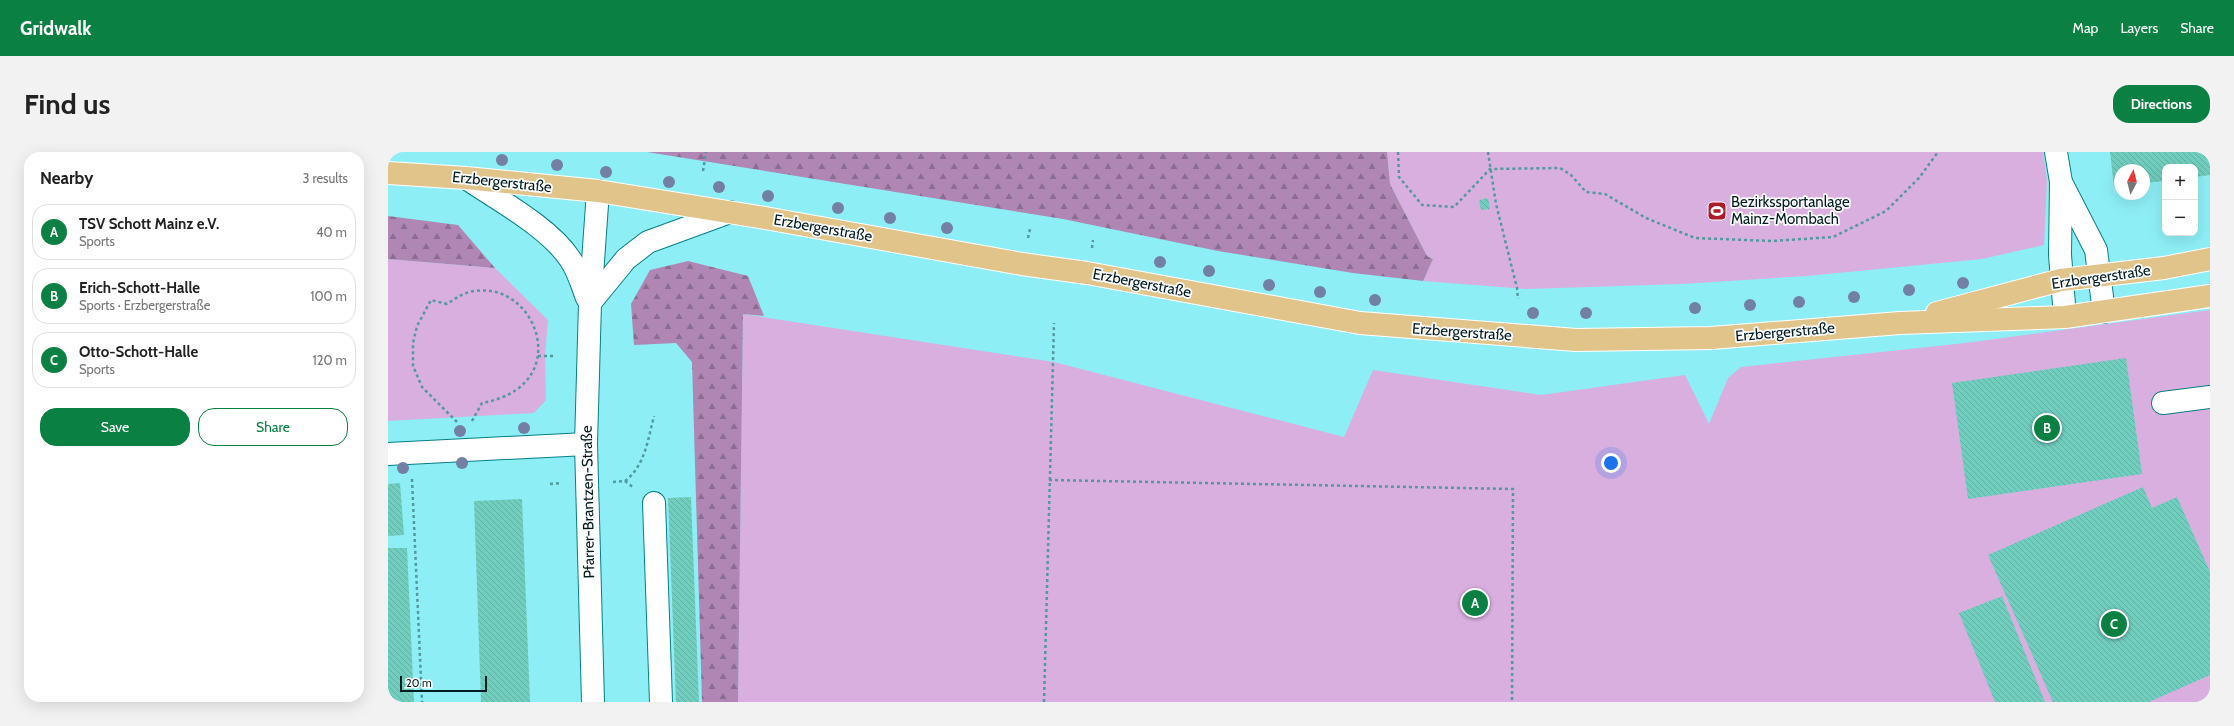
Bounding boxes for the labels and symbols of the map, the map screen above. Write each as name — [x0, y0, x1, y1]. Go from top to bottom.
north arrow — [2114, 164, 2150, 200]
street label: Erzbergerstraße — [451, 168, 553, 196]
place label: Bezirkssportanlage Mainz-Mombach — [1731, 193, 1850, 228]
sports icon: Bezirkssportanlage Mainz-Mombach — [1706, 200, 1728, 222]
street label: Erzbergerstraße — [772, 210, 874, 246]
street label: Erzbergerstraße — [2050, 261, 2152, 293]
street label: Erzbergerstraße — [1091, 265, 1193, 301]
street label: Erzbergerstraße — [1734, 319, 1836, 345]
street label: Erzbergerstraße — [1412, 320, 1513, 344]
pin: B — [2034, 413, 2060, 443]
street label: Pfarrer-Brantzen-Straße — [578, 425, 598, 579]
your location — [1601, 453, 1621, 473]
pin: A — [1462, 588, 1488, 618]
pin: C — [2101, 609, 2127, 639]
scale bar — [400, 674, 487, 693]

